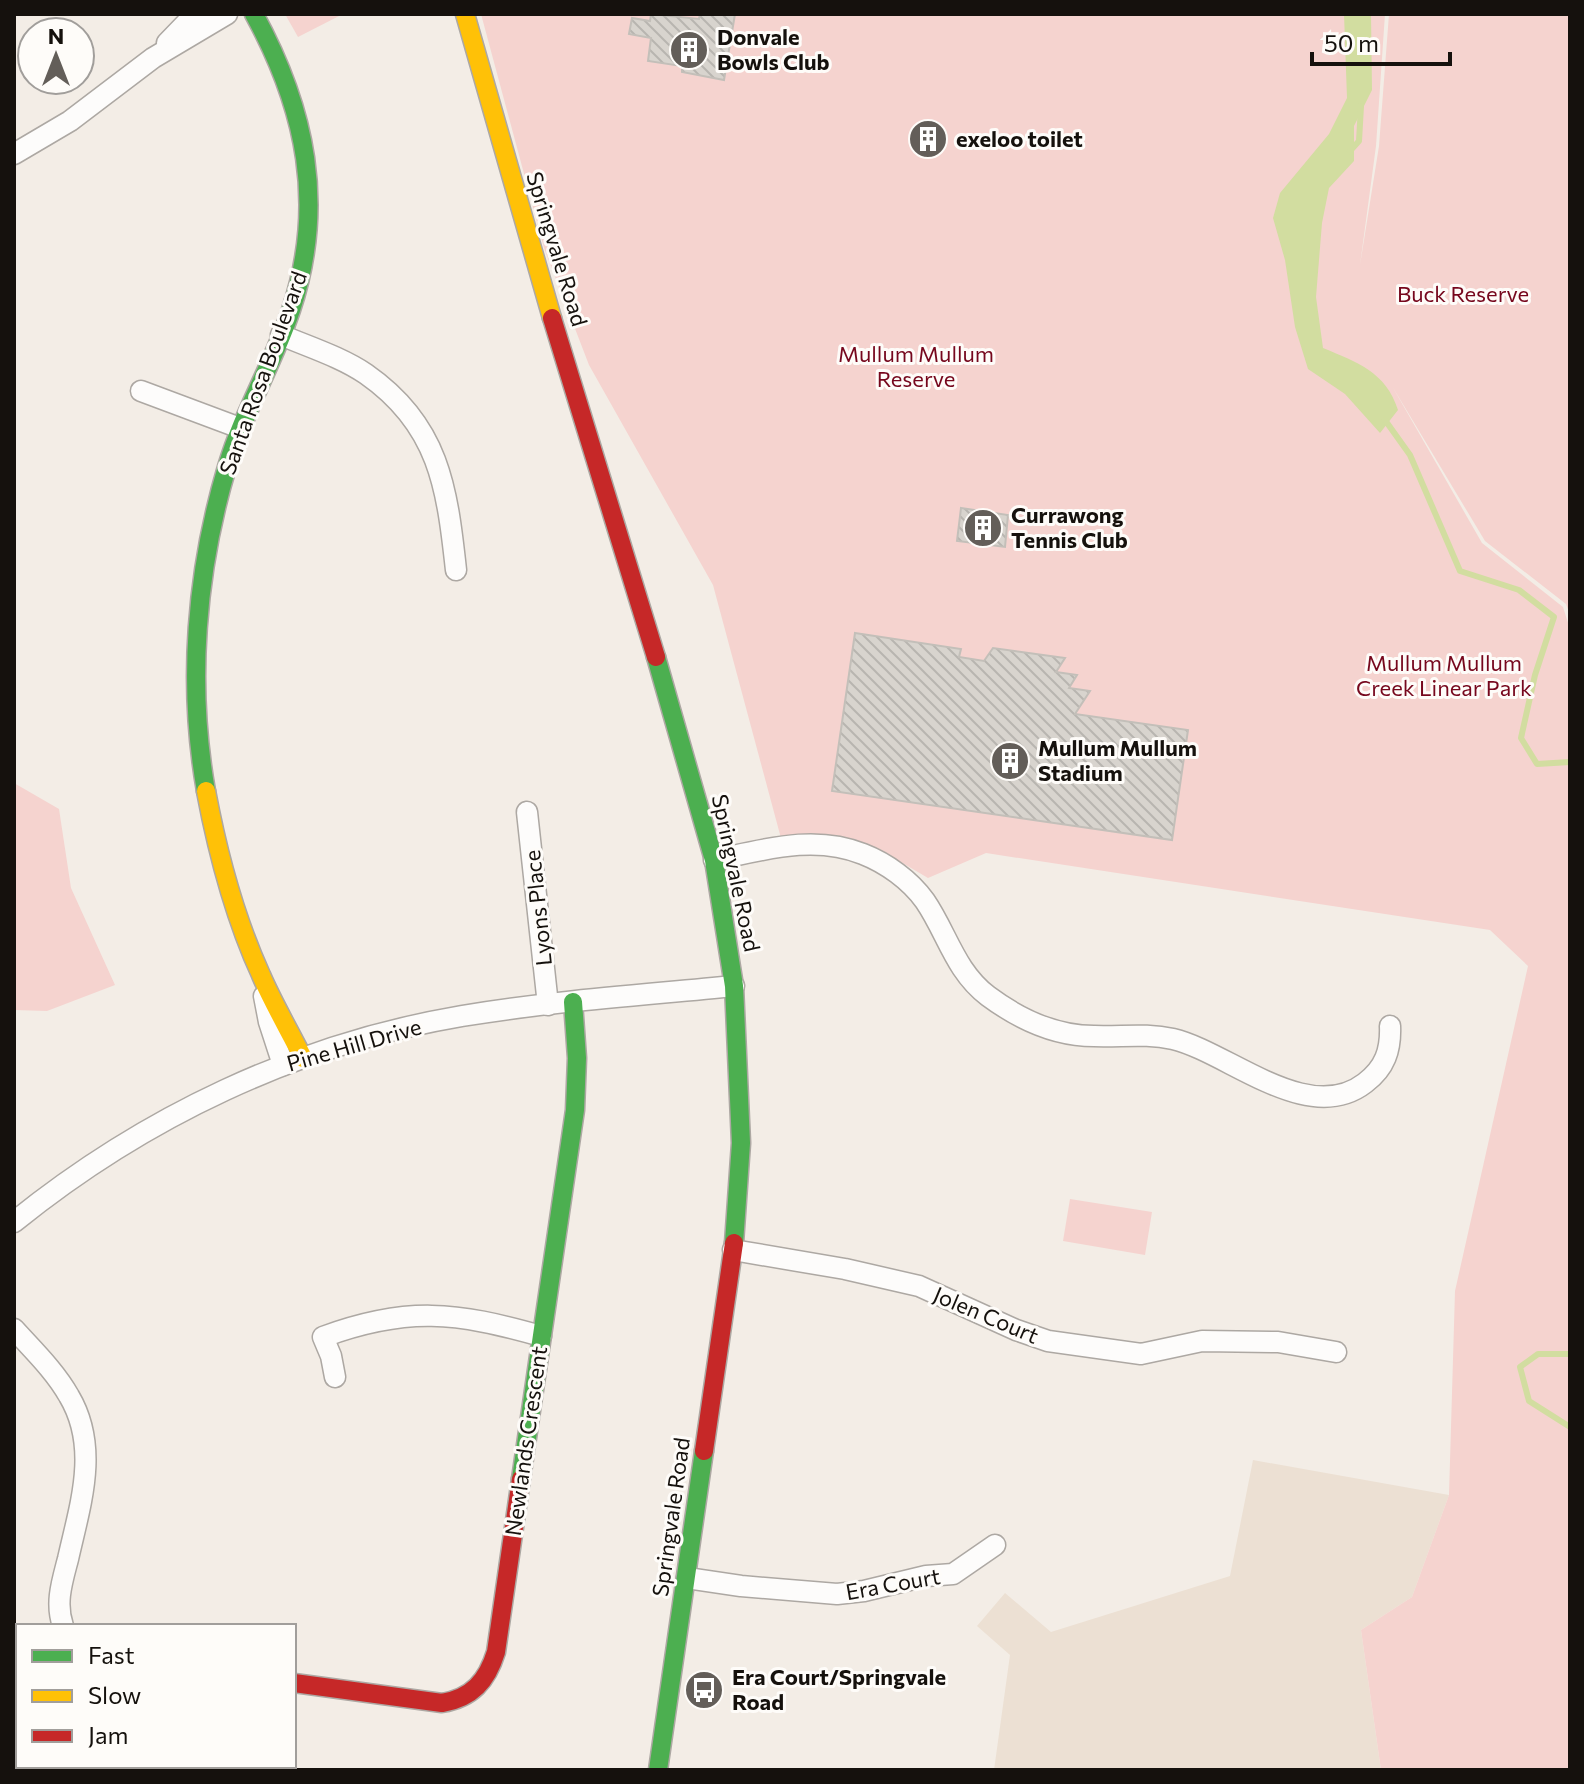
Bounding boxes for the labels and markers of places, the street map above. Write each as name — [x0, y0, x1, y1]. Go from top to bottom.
place label: Donvale Bowls Club — [717, 23, 830, 75]
building icon: Donvale Bowls Club — [668, 29, 710, 71]
building icon: exeloo toilet — [907, 118, 949, 160]
place label: exeloo toilet — [956, 125, 1083, 152]
place label: Currawong Tennis Club — [1011, 501, 1128, 553]
building icon: Currawong Tennis Club — [962, 507, 1004, 549]
place label: Mullum Mullum Stadium — [1038, 734, 1197, 786]
building icon: Mullum Mullum Stadium — [989, 740, 1031, 782]
place label: Era Court/Springvale Road — [732, 1663, 946, 1715]
bus stop icon: Era Court/Springvale Road — [683, 1669, 725, 1711]

